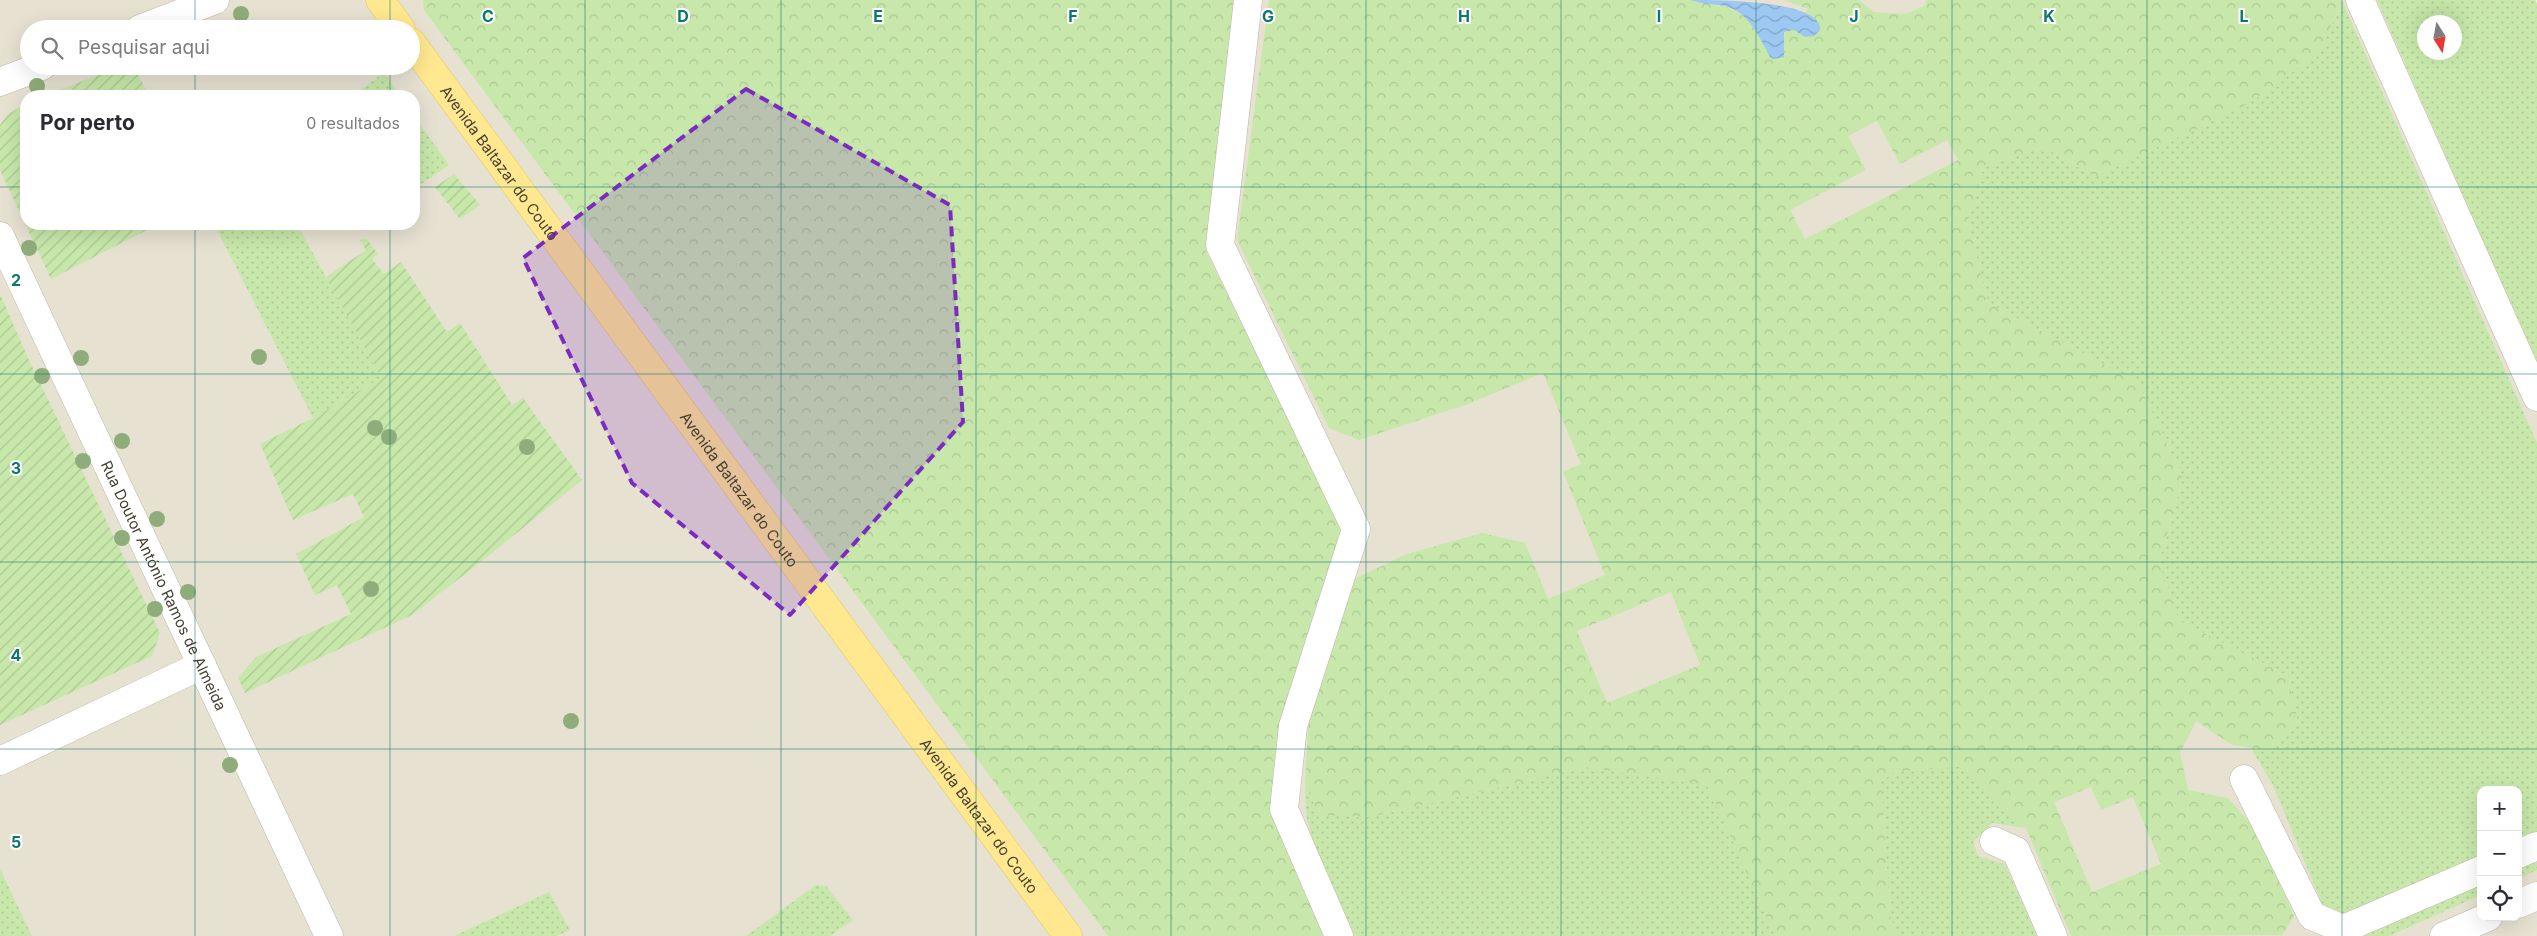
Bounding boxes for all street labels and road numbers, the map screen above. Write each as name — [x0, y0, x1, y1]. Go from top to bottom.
street label: Avenida Baltazar do Couto — [437, 82, 563, 244]
street label: Avenida Baltazar do Couto — [676, 408, 803, 570]
street label: Rua Doutor António Ramos de Almeida — [97, 457, 231, 713]
street label: Avenida Baltazar do Couto — [916, 734, 1043, 897]

